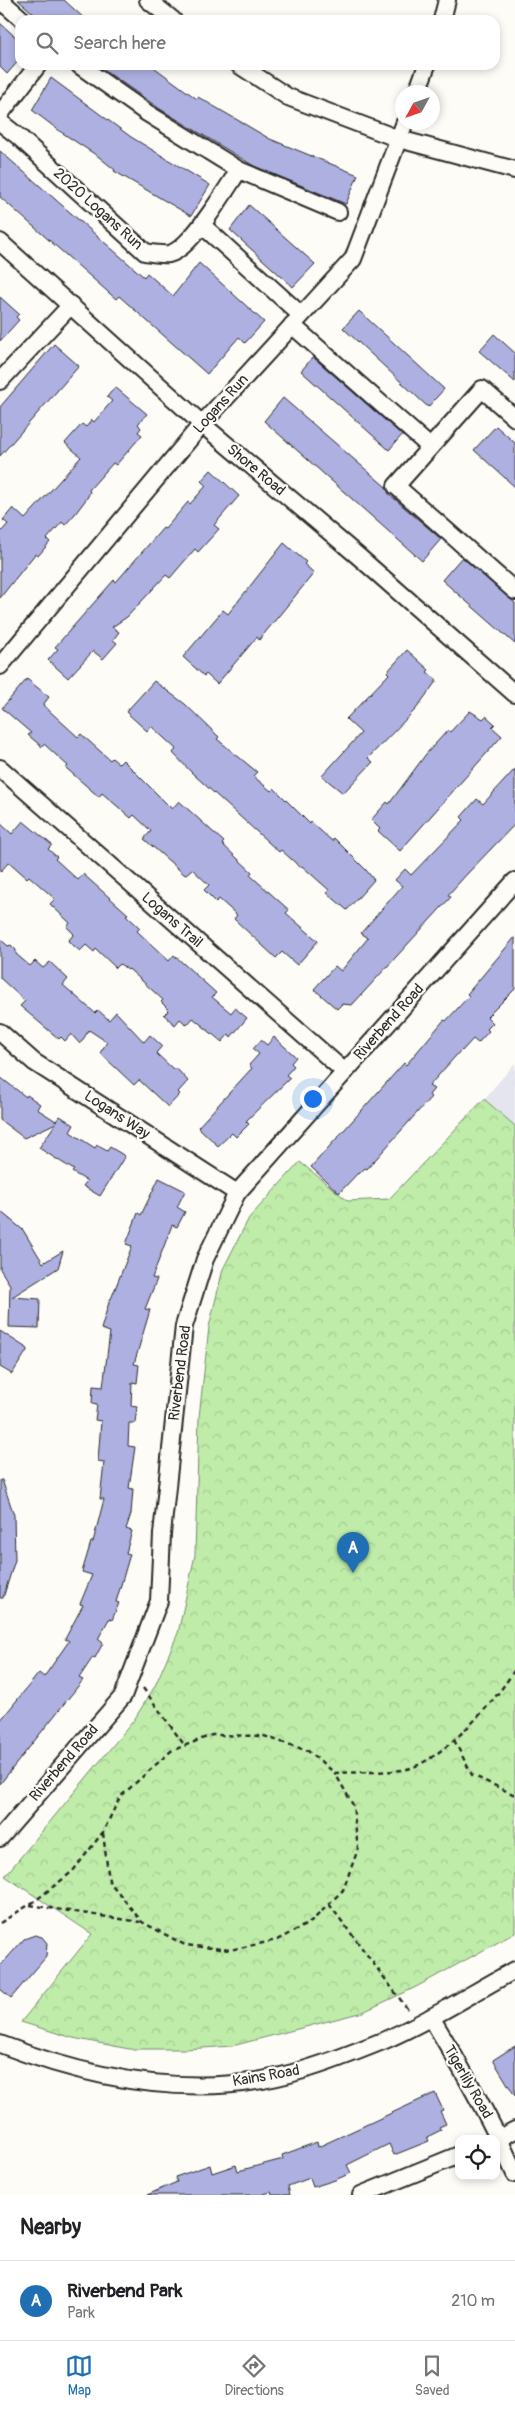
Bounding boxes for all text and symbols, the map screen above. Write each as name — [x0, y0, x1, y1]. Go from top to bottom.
search box — [15, 15, 500, 70]
icon: search — [33, 29, 61, 57]
text: Search here — [73, 31, 166, 55]
north arrow — [395, 85, 440, 130]
street label: 2020 Logans Run — [49, 164, 147, 254]
street label: Logans Run — [189, 370, 253, 438]
street label: Shore Road — [223, 440, 289, 500]
street label: Logans Trail — [137, 888, 207, 952]
street label: Riverbend Road — [350, 980, 428, 1064]
your location — [300, 1086, 326, 1112]
street label: Logans Way — [80, 1087, 154, 1144]
street label: Riverbend Road — [165, 1324, 195, 1422]
pin: A — [337, 1532, 369, 1573]
street label: Riverbend Road — [25, 1721, 103, 1805]
street label: Tigerlily Road — [439, 2042, 497, 2122]
street label: Kains Road — [231, 2061, 301, 2091]
map controls — [455, 2135, 500, 2180]
button: locate — [455, 2135, 500, 2180]
text: Nearby — [20, 2214, 81, 2241]
text: Riverbend Park — [67, 2279, 182, 2303]
text: A — [31, 2291, 41, 2311]
text: 210 m — [451, 2291, 495, 2311]
text: Park — [67, 2303, 95, 2323]
tab: Map — [65, 2352, 93, 2399]
tab: Directions — [224, 2352, 284, 2399]
tab: Saved — [415, 2352, 450, 2399]

